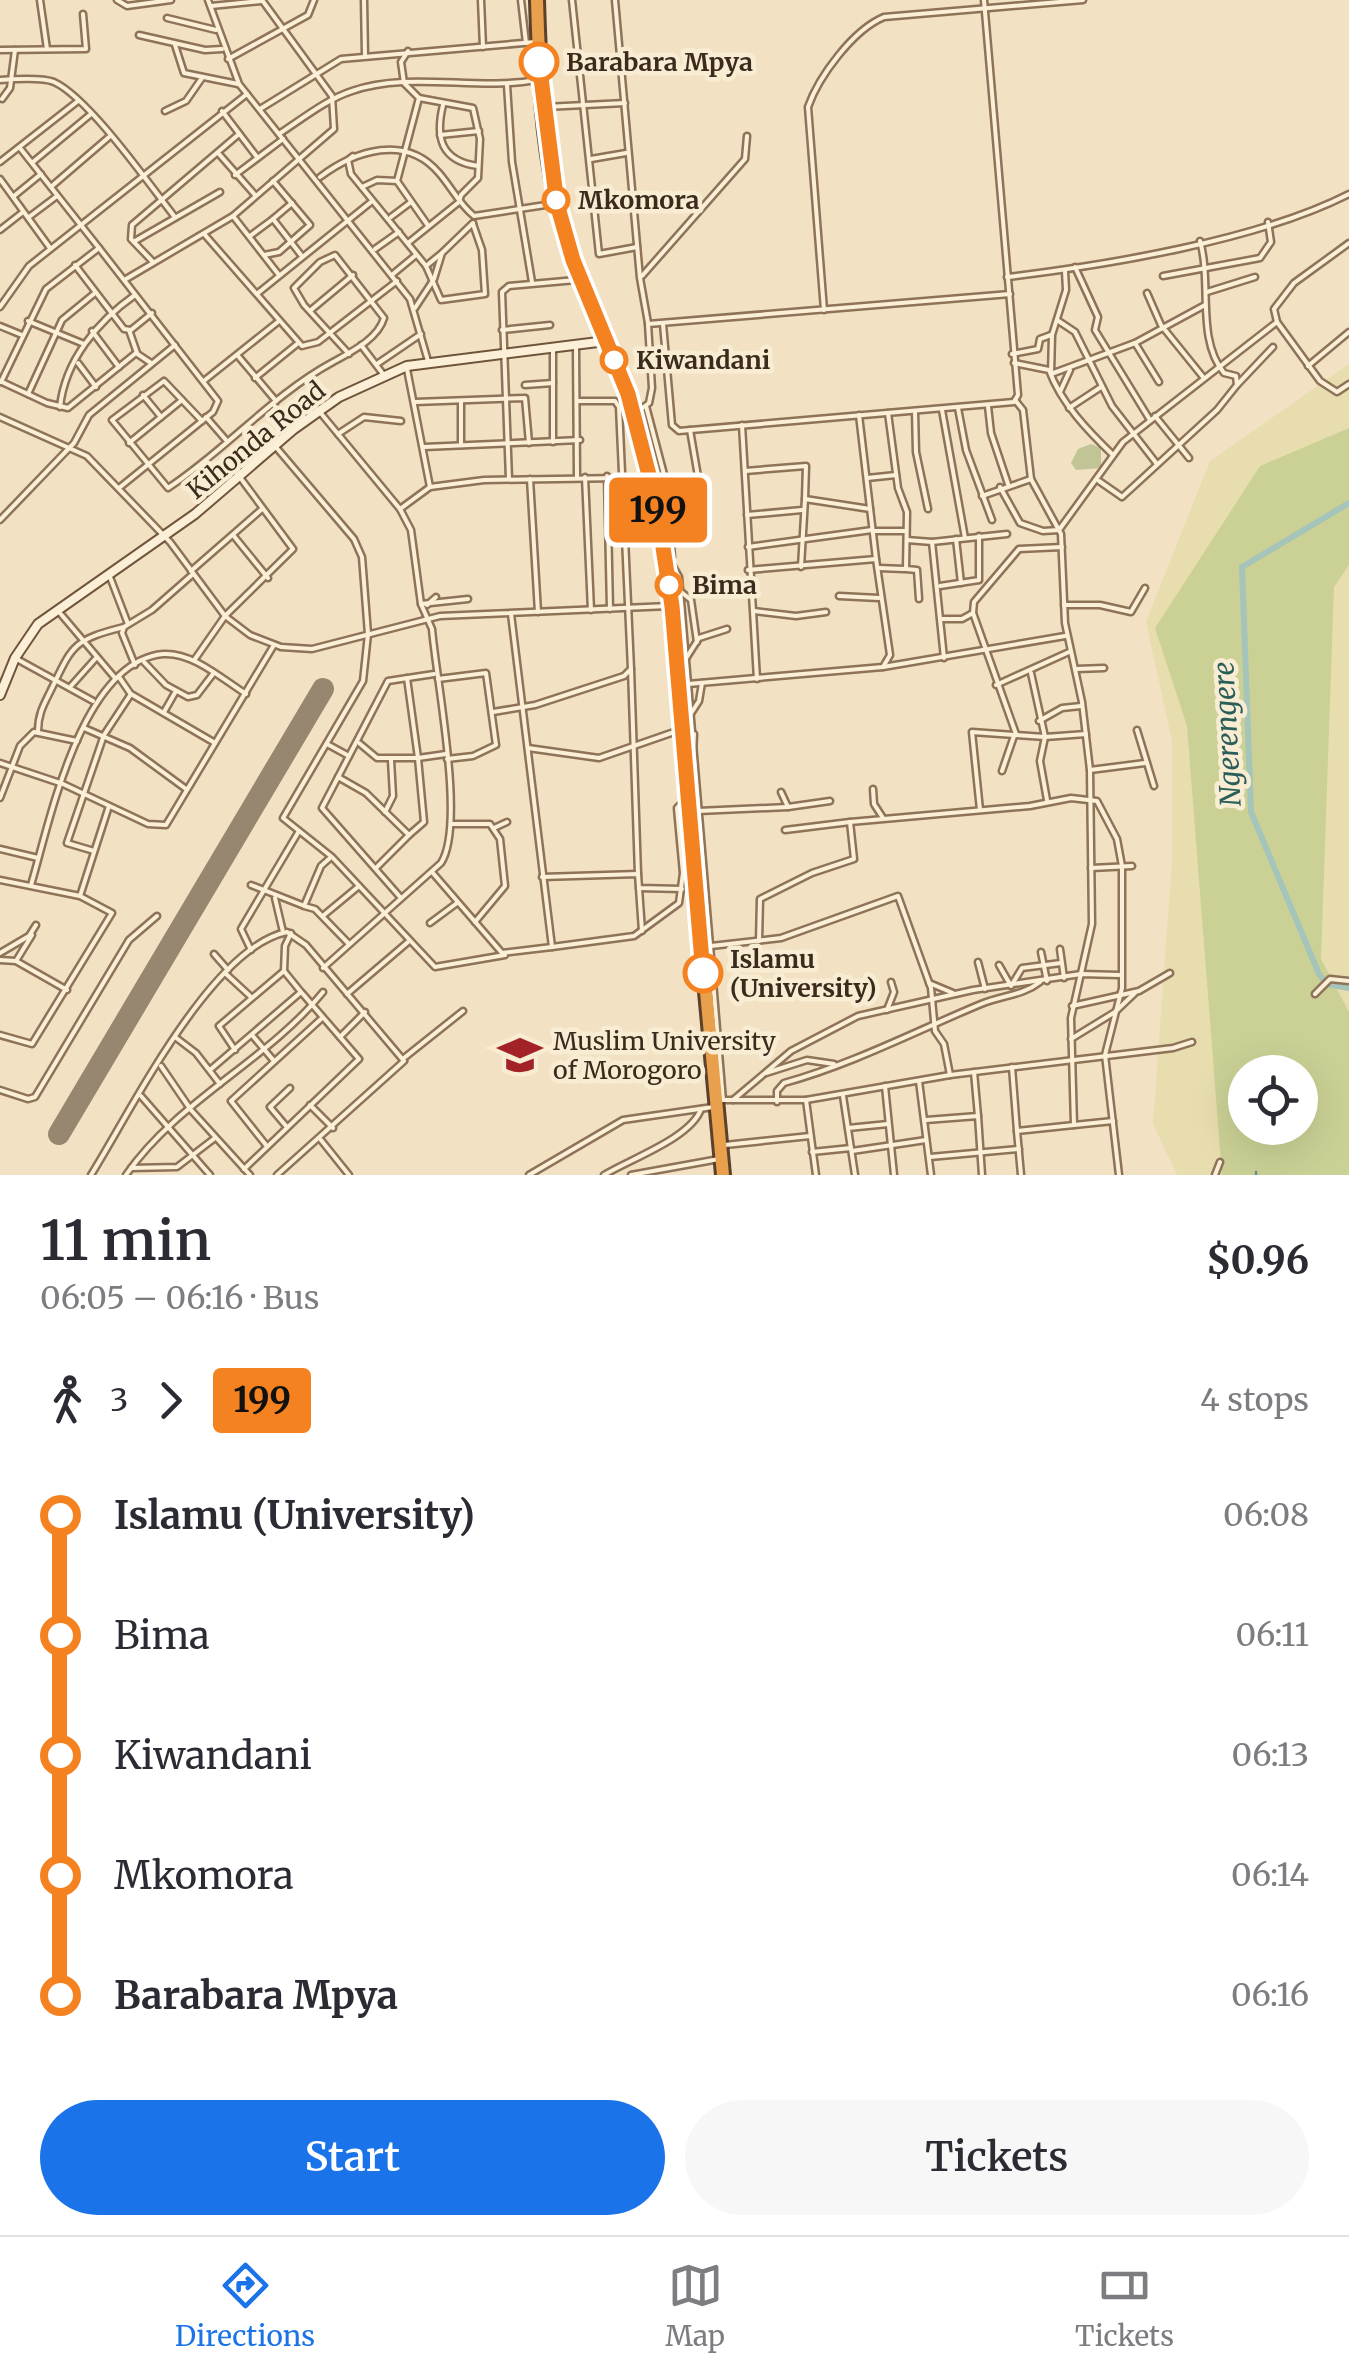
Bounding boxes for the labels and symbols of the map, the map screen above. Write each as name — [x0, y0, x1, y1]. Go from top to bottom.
marker: Barabara Mpya — [520, 43, 558, 81]
place label: Barabara Mpya — [566, 46, 753, 78]
place label: Mkomora — [578, 184, 700, 216]
marker: Mkomora — [543, 187, 569, 213]
place label: Kiwandani — [636, 344, 770, 376]
marker: Kiwandani — [601, 347, 627, 373]
street label: Kihonda Road — [180, 374, 332, 506]
line badge: 199 — [600, 478, 716, 542]
place label: Bima — [692, 569, 757, 601]
marker: Bima — [656, 572, 682, 598]
water label: Ngerengere — [1205, 661, 1249, 807]
place label: Islamu (University) — [730, 943, 876, 1004]
marker: Islamu (University) — [684, 954, 722, 992]
place label: Muslim University of Morogoro — [553, 1025, 776, 1086]
school or university icon: Muslim University of Morogoro — [496, 1031, 544, 1079]

